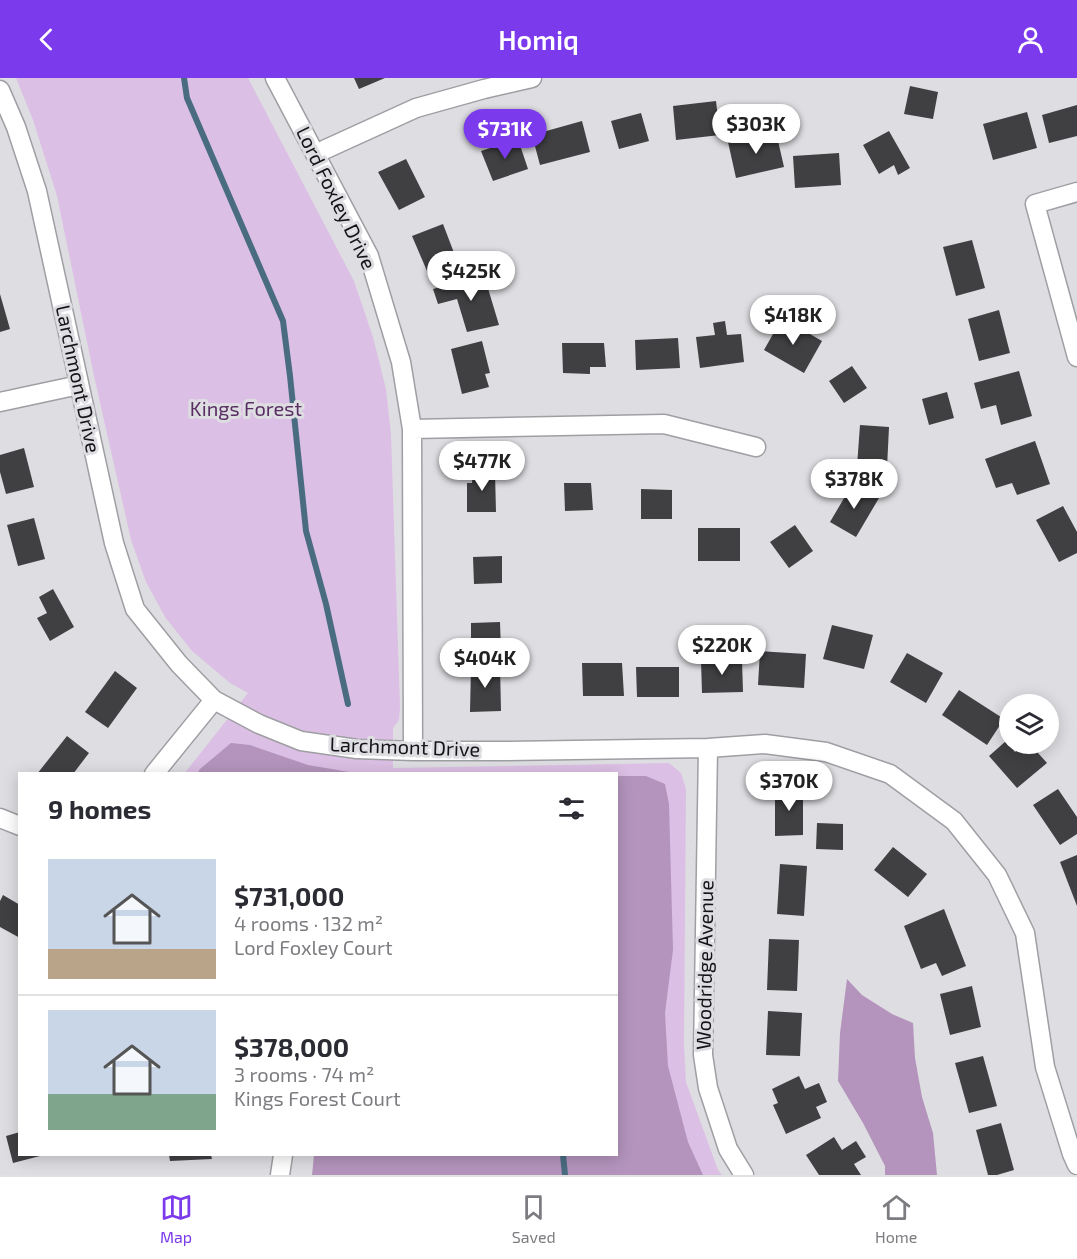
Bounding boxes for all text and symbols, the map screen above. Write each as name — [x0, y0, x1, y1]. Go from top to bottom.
icon: back — [30, 23, 63, 56]
text: Homiq — [498, 23, 579, 55]
icon: person — [1014, 23, 1047, 56]
pin: $303K — [714, 104, 798, 155]
pin: $731K — [463, 109, 547, 160]
text: $303K — [726, 111, 786, 135]
text: $731K — [478, 116, 532, 140]
street label: Lord Foxley Drive — [292, 122, 382, 273]
pin: $425K — [429, 251, 513, 302]
text: $425K — [441, 258, 501, 282]
pin: $418K — [751, 295, 835, 346]
text: $418K — [764, 302, 822, 326]
street label: Larchmont Drive — [52, 303, 106, 455]
park label: Kings Forest — [190, 396, 303, 420]
pin: $477K — [440, 441, 524, 492]
text: $477K — [453, 448, 511, 472]
pin: $378K — [812, 459, 896, 510]
text: $378K — [825, 466, 883, 490]
pin: $220K — [680, 625, 764, 676]
text: $220K — [692, 632, 752, 656]
pin: $404K — [443, 638, 527, 689]
text: $404K — [454, 645, 516, 669]
map controls — [999, 694, 1059, 754]
button: layers — [999, 694, 1059, 754]
street label: Larchmont Drive — [329, 731, 481, 761]
pin: $370K — [747, 761, 831, 812]
text: $370K — [760, 768, 818, 792]
icon: filters — [555, 792, 588, 825]
text: 9 homes — [48, 793, 151, 824]
text: $731,000 — [234, 880, 344, 911]
street label: Woodridge Avenue — [691, 880, 717, 1050]
icon: home — [96, 883, 168, 955]
text: 4 rooms · 132 m² — [234, 911, 383, 935]
text: Lord Foxley Court — [234, 935, 393, 959]
text: $378,000 — [234, 1031, 349, 1062]
icon: home — [96, 1034, 168, 1106]
text: 3 rooms · 74 m² — [234, 1062, 374, 1086]
text: Kings Forest Court — [234, 1086, 401, 1110]
tab: Map — [160, 1191, 193, 1246]
tab: Saved — [512, 1191, 556, 1246]
tab: Home — [875, 1191, 917, 1246]

